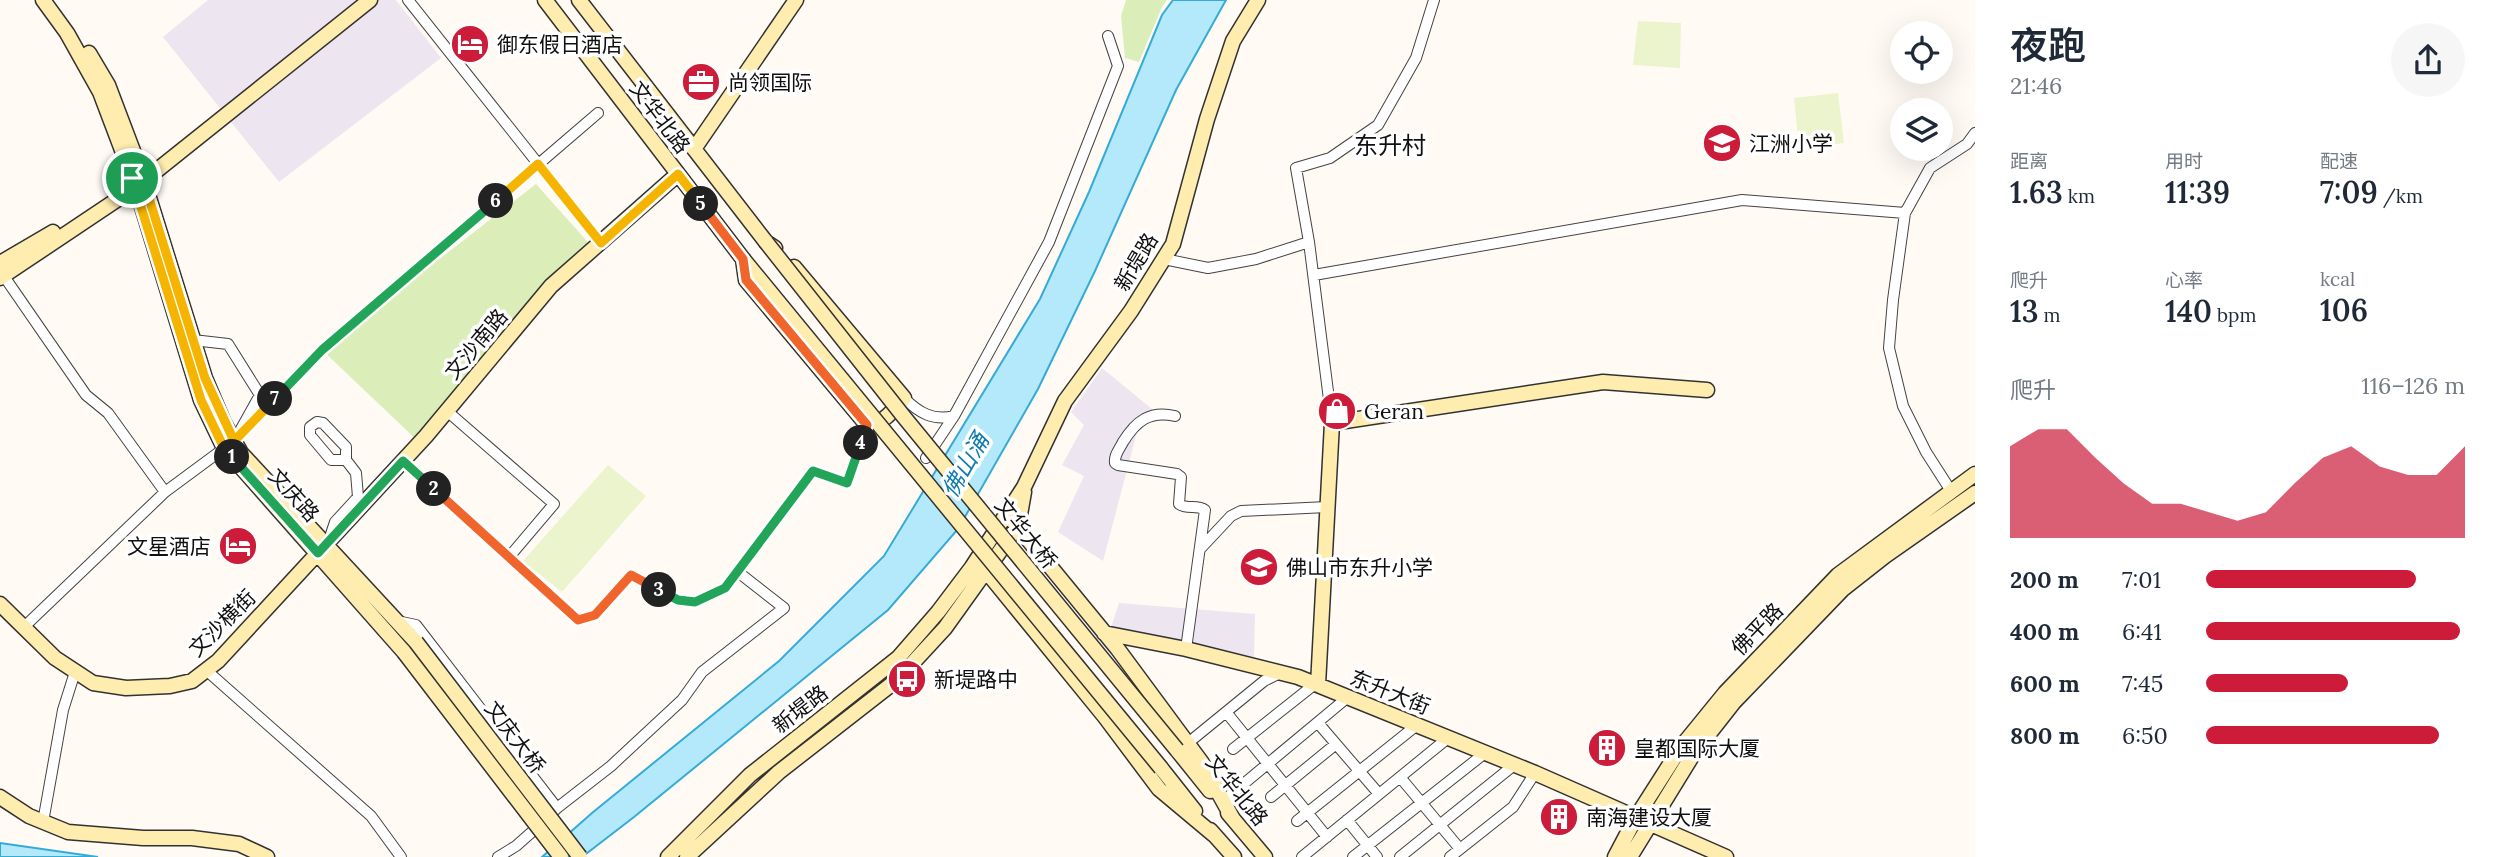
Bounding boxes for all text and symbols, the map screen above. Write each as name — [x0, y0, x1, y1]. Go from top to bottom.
map controls — [1890, 21, 1953, 161]
button: locate — [1890, 21, 1953, 84]
text: 夜跑 — [2010, 21, 2086, 69]
hotel icon: 御东假日酒店 — [449, 23, 491, 65]
button: share — [2391, 23, 2465, 97]
place label: 御东假日酒店 — [497, 31, 623, 58]
office icon: 尚领国际 — [680, 61, 722, 103]
place label: 尚领国际 — [728, 69, 812, 96]
text: 21:46 — [2010, 71, 2062, 100]
street label: 文华北路 — [624, 75, 696, 159]
button: layers — [1890, 98, 1953, 161]
school or university icon: 江洲小学 — [1701, 122, 1743, 164]
district label: 东升村 — [1354, 130, 1426, 161]
place label: 江洲小学 — [1749, 130, 1833, 157]
pin — [102, 148, 162, 208]
text: 距离 — [2010, 149, 2048, 173]
text: 用时 — [2165, 149, 2203, 173]
text: 配速 — [2320, 149, 2358, 173]
icon: arrive — [113, 159, 151, 197]
text: 1.63 — [2010, 173, 2063, 211]
text: 11:39 — [2165, 173, 2230, 211]
text: 7:09 — [2320, 173, 2378, 211]
pin: 6 — [478, 184, 514, 218]
text: km — [2063, 184, 2095, 208]
text: /km — [2378, 184, 2423, 208]
pin: 5 — [684, 186, 718, 222]
text: 6 — [490, 188, 501, 212]
text: 5 — [695, 191, 706, 215]
street label: 新堤路 — [1108, 228, 1164, 296]
text: kcal — [2320, 267, 2355, 291]
text: 爬升 — [2010, 268, 2048, 292]
text: 心率 — [2165, 268, 2203, 292]
text: 106 — [2320, 291, 2368, 329]
text: 13 — [2010, 292, 2039, 330]
text: 140 — [2165, 292, 2212, 330]
street label: 文沙南路 — [439, 303, 513, 385]
text: m — [2039, 303, 2061, 327]
text: bpm — [2212, 303, 2256, 327]
text: 116–126 m — [2361, 371, 2465, 400]
text: 爬升 — [2010, 375, 2056, 404]
pin: 7 — [258, 382, 292, 416]
text: 7 — [270, 386, 279, 410]
shop icon: Geran — [1316, 390, 1358, 432]
place label: Geran — [1364, 398, 1424, 425]
water label: 佛山涌 — [935, 425, 996, 502]
pin: 4 — [844, 426, 878, 460]
text: 4 — [855, 430, 866, 454]
pin: 1 — [215, 440, 250, 475]
text: 1 — [228, 444, 235, 468]
street label: 文庆路 — [263, 463, 325, 527]
pin: 2 — [416, 472, 452, 506]
text: 2 — [428, 476, 439, 500]
street label: 文华大桥 — [989, 492, 1063, 574]
hotel icon: 文星酒店 — [217, 525, 259, 567]
place label: 文星酒店 — [127, 533, 211, 560]
school or university icon: 佛山市东升小学 — [1238, 546, 1280, 588]
place label: 佛山市东升小学 — [1286, 554, 1433, 581]
text: 200 m — [2010, 565, 2079, 594]
text: 7:01 — [2122, 565, 2161, 594]
pin: 3 — [642, 572, 676, 608]
text: 3 — [653, 577, 664, 601]
street label: 文沙横街 — [183, 584, 261, 662]
street label: 佛平路 — [1725, 597, 1789, 661]
text: 400 m — [2010, 617, 2079, 646]
text: 6:41 — [2122, 617, 2162, 646]
bus stop icon: 新堤路中 — [886, 658, 928, 700]
street label: 东升大街 — [1346, 664, 1434, 720]
place label: 新堤路中 — [934, 666, 1018, 693]
text: 600 m — [2010, 669, 2080, 698]
text: 7:45 — [2122, 669, 2163, 698]
street label: 新堤路 — [767, 679, 833, 739]
street label: 文庆大桥 — [479, 695, 551, 779]
text: 800 m — [2010, 721, 2080, 750]
text: 6:50 — [2122, 721, 2168, 750]
building icon: 皇都国际大厦 — [1586, 727, 1628, 769]
place label: 皇都国际大厦 — [1634, 735, 1760, 762]
street label: 文华北路 — [1200, 749, 1274, 831]
building icon: 南海建设大厦 — [1538, 796, 1580, 838]
place label: 南海建设大厦 — [1586, 804, 1712, 831]

